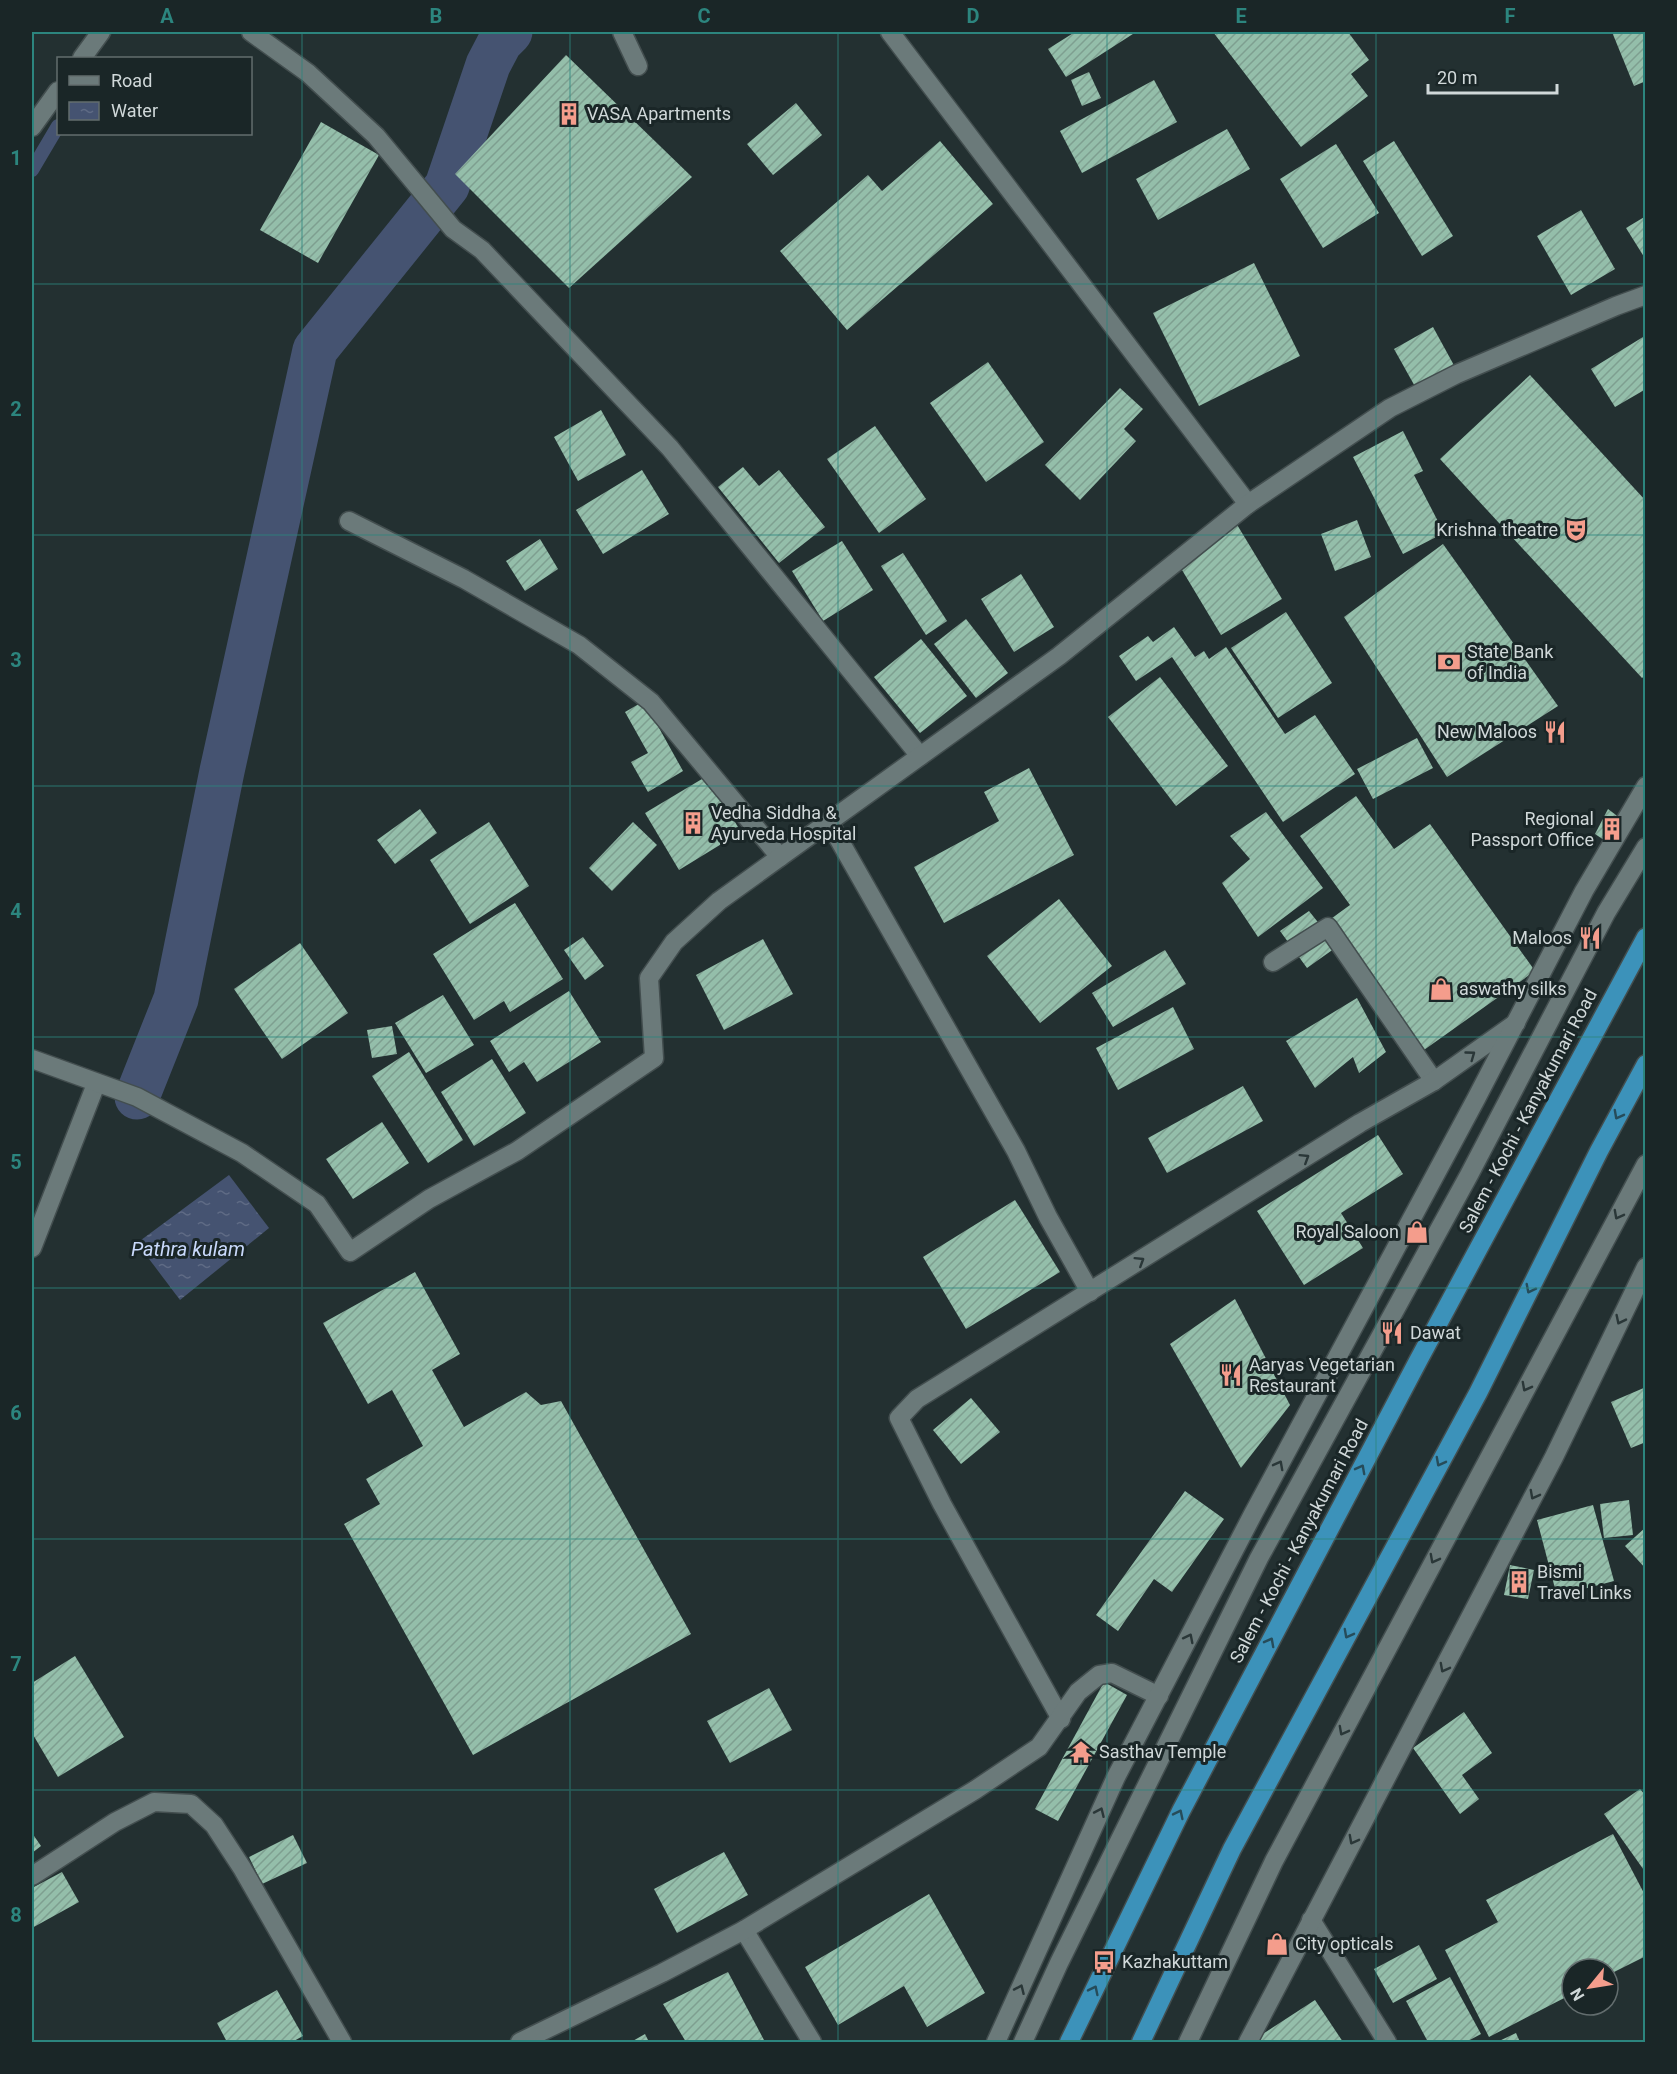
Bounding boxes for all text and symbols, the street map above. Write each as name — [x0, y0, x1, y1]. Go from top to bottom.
text: A — [160, 4, 174, 28]
text: B — [430, 4, 442, 28]
text: C — [697, 4, 711, 28]
text: D — [967, 4, 980, 28]
text: E — [1235, 4, 1247, 28]
text: F — [1505, 4, 1516, 28]
legend — [57, 57, 252, 135]
scale bar — [1428, 57, 1557, 95]
text: 20 m — [1437, 67, 1477, 88]
text: Road — [111, 70, 152, 91]
text: Water — [111, 100, 158, 121]
building icon: VASA Apartments — [556, 101, 582, 127]
place label: VASA Apartments — [587, 103, 731, 124]
text: 1 — [10, 146, 22, 170]
text: 2 — [10, 397, 22, 421]
theatre icon: Krishna theatre — [1563, 517, 1589, 543]
place label: Krishna theatre — [1436, 519, 1558, 540]
place label: State Bank of India — [1467, 641, 1554, 683]
text: 3 — [10, 648, 22, 672]
bank icon: State Bank of India — [1436, 649, 1462, 675]
restaurant icon: New Maloos — [1542, 719, 1568, 745]
place label: New Maloos — [1437, 721, 1537, 742]
place label: Vedha Siddha & Ayurveda Hospital — [711, 802, 857, 844]
place label: Regional Passport Office — [1470, 808, 1594, 850]
building icon: Vedha Siddha & Ayurveda Hospital — [680, 810, 706, 836]
building icon: Regional Passport Office — [1599, 816, 1625, 842]
text: 4 — [10, 899, 22, 923]
restaurant icon: Maloos — [1577, 925, 1603, 951]
place label: Maloos — [1512, 927, 1572, 948]
shop icon: aswathy silks — [1428, 976, 1454, 1002]
place label: aswathy silks — [1459, 978, 1567, 999]
street label: Salem - Kochi - Kanyakumari Road — [1454, 985, 1601, 1236]
one-way arrow — [1464, 1051, 1475, 1062]
one-way arrow — [1614, 1109, 1625, 1120]
text: 5 — [10, 1150, 22, 1174]
one-way arrow — [1299, 1153, 1309, 1165]
one-way arrow — [1614, 1209, 1625, 1219]
shop icon: Royal Saloon — [1404, 1219, 1430, 1245]
place label: Royal Saloon — [1295, 1221, 1399, 1242]
water label: Pathra kulam — [131, 1237, 245, 1261]
one-way arrow — [1134, 1256, 1144, 1268]
one-way arrow — [1526, 1283, 1537, 1294]
one-way arrow — [1616, 1313, 1627, 1324]
restaurant icon: Dawat — [1379, 1320, 1405, 1346]
place label: Dawat — [1410, 1322, 1461, 1343]
place label: Aaryas Vegetarian Restaurant — [1249, 1354, 1395, 1396]
restaurant icon: Aaryas Vegetarian Restaurant — [1218, 1362, 1244, 1388]
one-way arrow — [1522, 1381, 1533, 1391]
text: 6 — [10, 1401, 22, 1425]
street label: Salem - Kochi - Kanyakumari Road — [1225, 1415, 1372, 1666]
one-way arrow — [1436, 1456, 1447, 1467]
one-way arrow — [1272, 1461, 1283, 1471]
one-way arrow — [1354, 1465, 1365, 1476]
one-way arrow — [1530, 1489, 1541, 1499]
one-way arrow — [1430, 1553, 1441, 1564]
place label: Bismi Travel Links — [1537, 1561, 1632, 1603]
building icon: Bismi Travel Links — [1506, 1569, 1532, 1595]
one-way arrow — [1344, 1628, 1355, 1638]
one-way arrow — [1181, 1633, 1193, 1644]
one-way arrow — [1263, 1637, 1274, 1648]
text: 7 — [10, 1652, 22, 1676]
one-way arrow — [1439, 1661, 1451, 1672]
one-way arrow — [1339, 1725, 1350, 1736]
temple icon: Sasthav Temple — [1068, 1739, 1094, 1765]
place label: Sasthav Temple — [1099, 1741, 1226, 1762]
one-way arrow — [1093, 1807, 1105, 1818]
one-way arrow — [1172, 1810, 1184, 1821]
one-way arrow — [1349, 1834, 1360, 1845]
text: 8 — [10, 1903, 22, 1927]
shop icon: City opticals — [1264, 1931, 1290, 1957]
place label: City opticals — [1295, 1933, 1393, 1954]
bus stop icon: Kazhakuttam — [1091, 1949, 1117, 1975]
place label: Kazhakuttam — [1122, 1951, 1228, 1972]
north arrow — [1560, 1957, 1620, 2017]
one-way arrow — [1012, 1985, 1024, 1996]
one-way arrow — [1087, 1985, 1099, 1996]
text: N — [1566, 1985, 1588, 2004]

